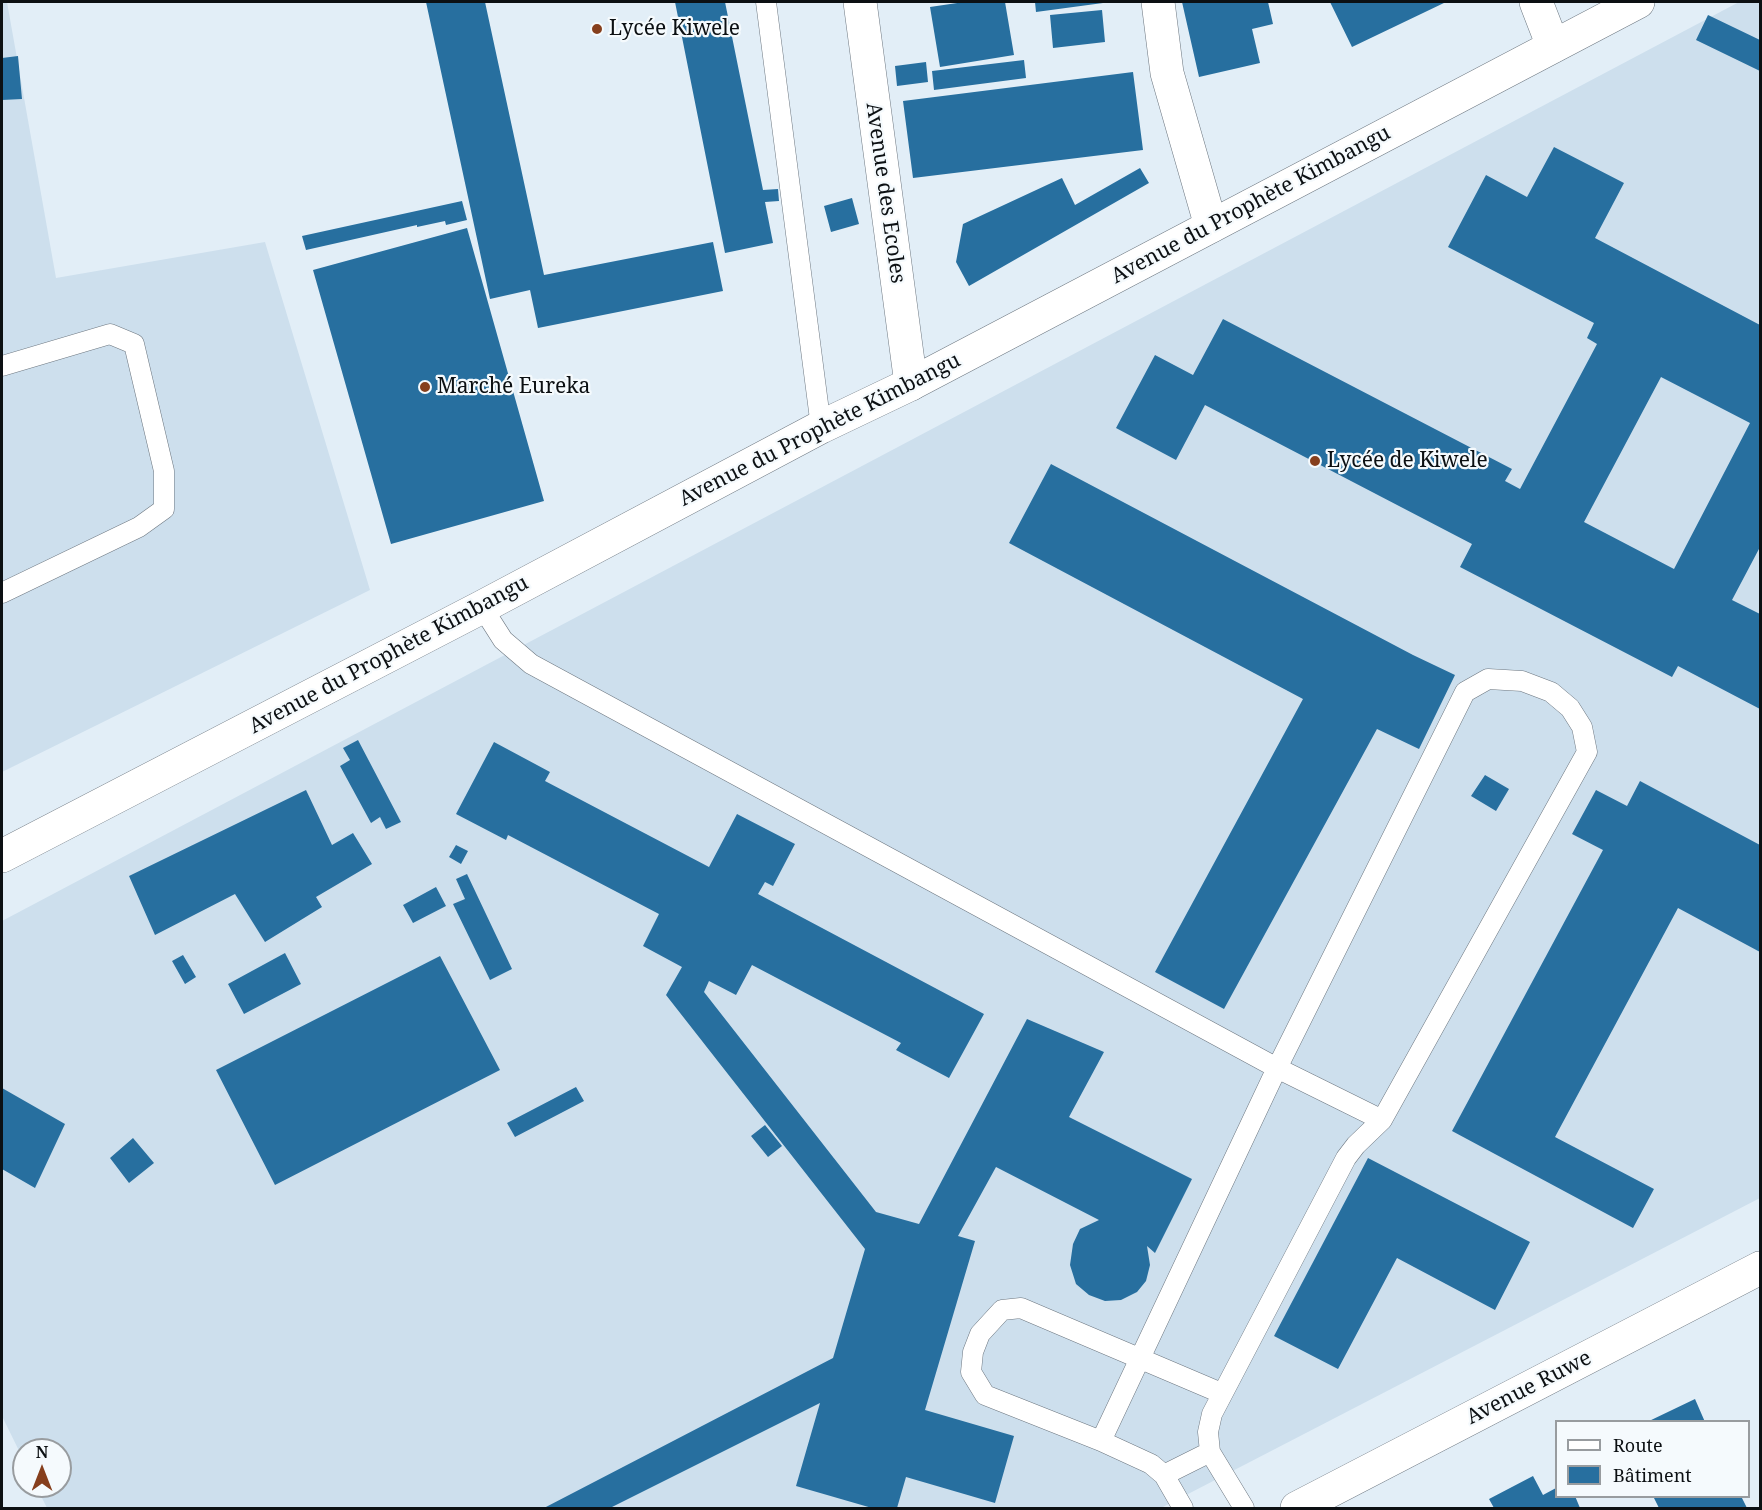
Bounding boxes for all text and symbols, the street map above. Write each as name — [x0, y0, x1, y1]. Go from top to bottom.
place label: Lycée Kiwele — [609, 16, 740, 42]
marker: Lycée Kiwele — [590, 22, 604, 36]
street label: Avenue des Ecoles — [860, 101, 910, 285]
street label: Avenue du Prophète Kimbangu — [1107, 120, 1395, 290]
street label: Avenue du Prophète Kimbangu — [675, 348, 965, 512]
place label: Marché Eureka — [437, 374, 590, 400]
marker: Marché Eureka — [418, 380, 432, 394]
place label: Lycée de Kiwele — [1327, 448, 1488, 474]
marker: Lycée de Kiwele — [1308, 454, 1322, 468]
street label: Avenue du Prophète Kimbangu — [245, 570, 533, 740]
street label: Avenue Ruwe — [1462, 1346, 1596, 1430]
legend — [1555, 1420, 1750, 1498]
text: Route — [1613, 1433, 1663, 1457]
north arrow — [12, 1438, 72, 1498]
text: N — [36, 1441, 48, 1463]
text: Bâtiment — [1613, 1463, 1692, 1487]

